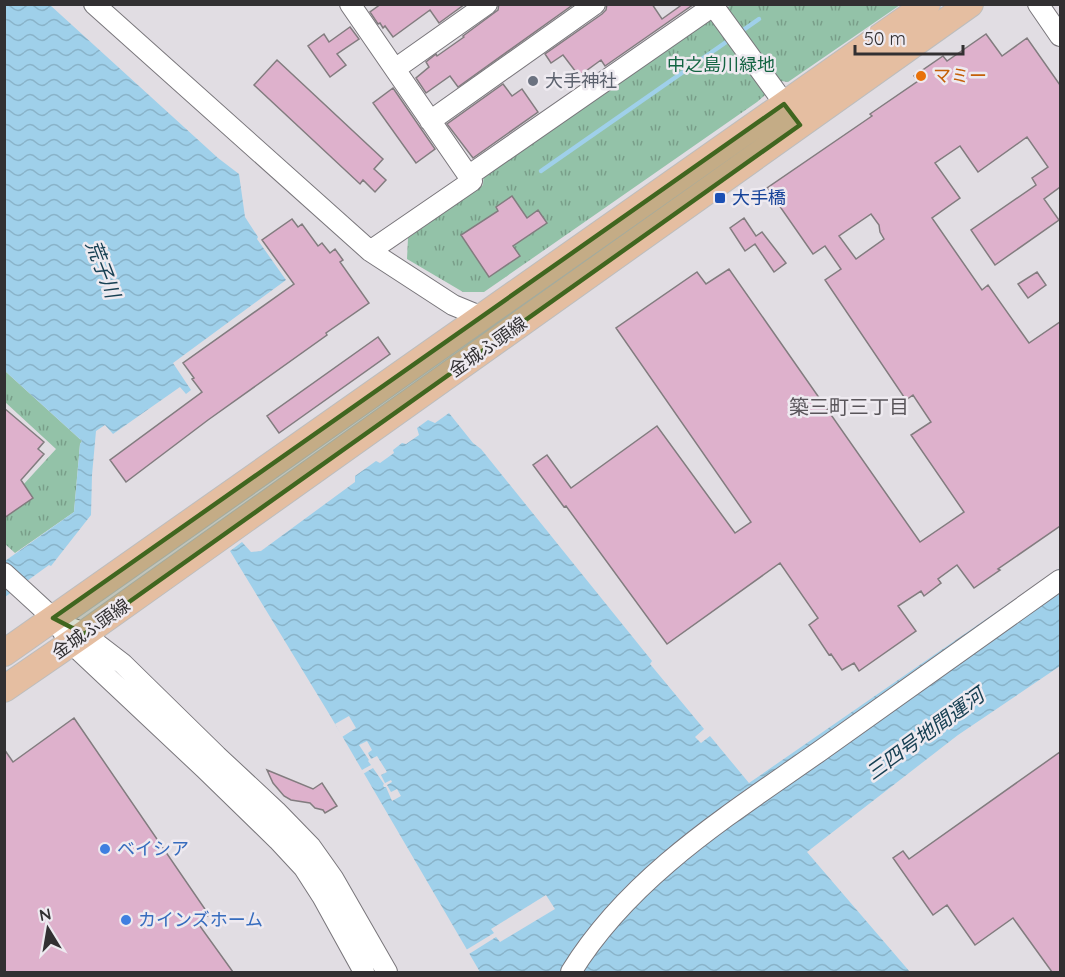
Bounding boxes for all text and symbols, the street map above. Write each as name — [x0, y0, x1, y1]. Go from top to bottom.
scale bar — [855, 18, 963, 56]
text: 50 m — [864, 27, 906, 50]
park label: 中之島川緑地 — [667, 53, 775, 76]
place label: マミー — [933, 64, 987, 87]
place label: 大手神社 — [545, 69, 617, 92]
marker: マミー — [914, 69, 928, 83]
marker: 大手神社 — [526, 74, 540, 88]
place label: 大手橋 — [732, 186, 786, 209]
marker: 大手橋 — [713, 191, 727, 205]
water label: 荒子川 — [81, 236, 127, 303]
street label: 金城ふ頭線 — [444, 311, 531, 382]
district label: 築三町三丁目 — [789, 394, 909, 419]
street label: 金城ふ頭線 — [47, 593, 134, 664]
water label: 三四号地間運河 — [861, 680, 992, 785]
place label: ベイシア — [117, 837, 189, 860]
marker: ベイシア — [98, 842, 112, 856]
north arrow — [18, 899, 78, 959]
text: N — [37, 903, 53, 925]
place label: カインズホーム — [138, 908, 263, 931]
marker: カインズホーム — [119, 913, 133, 927]

